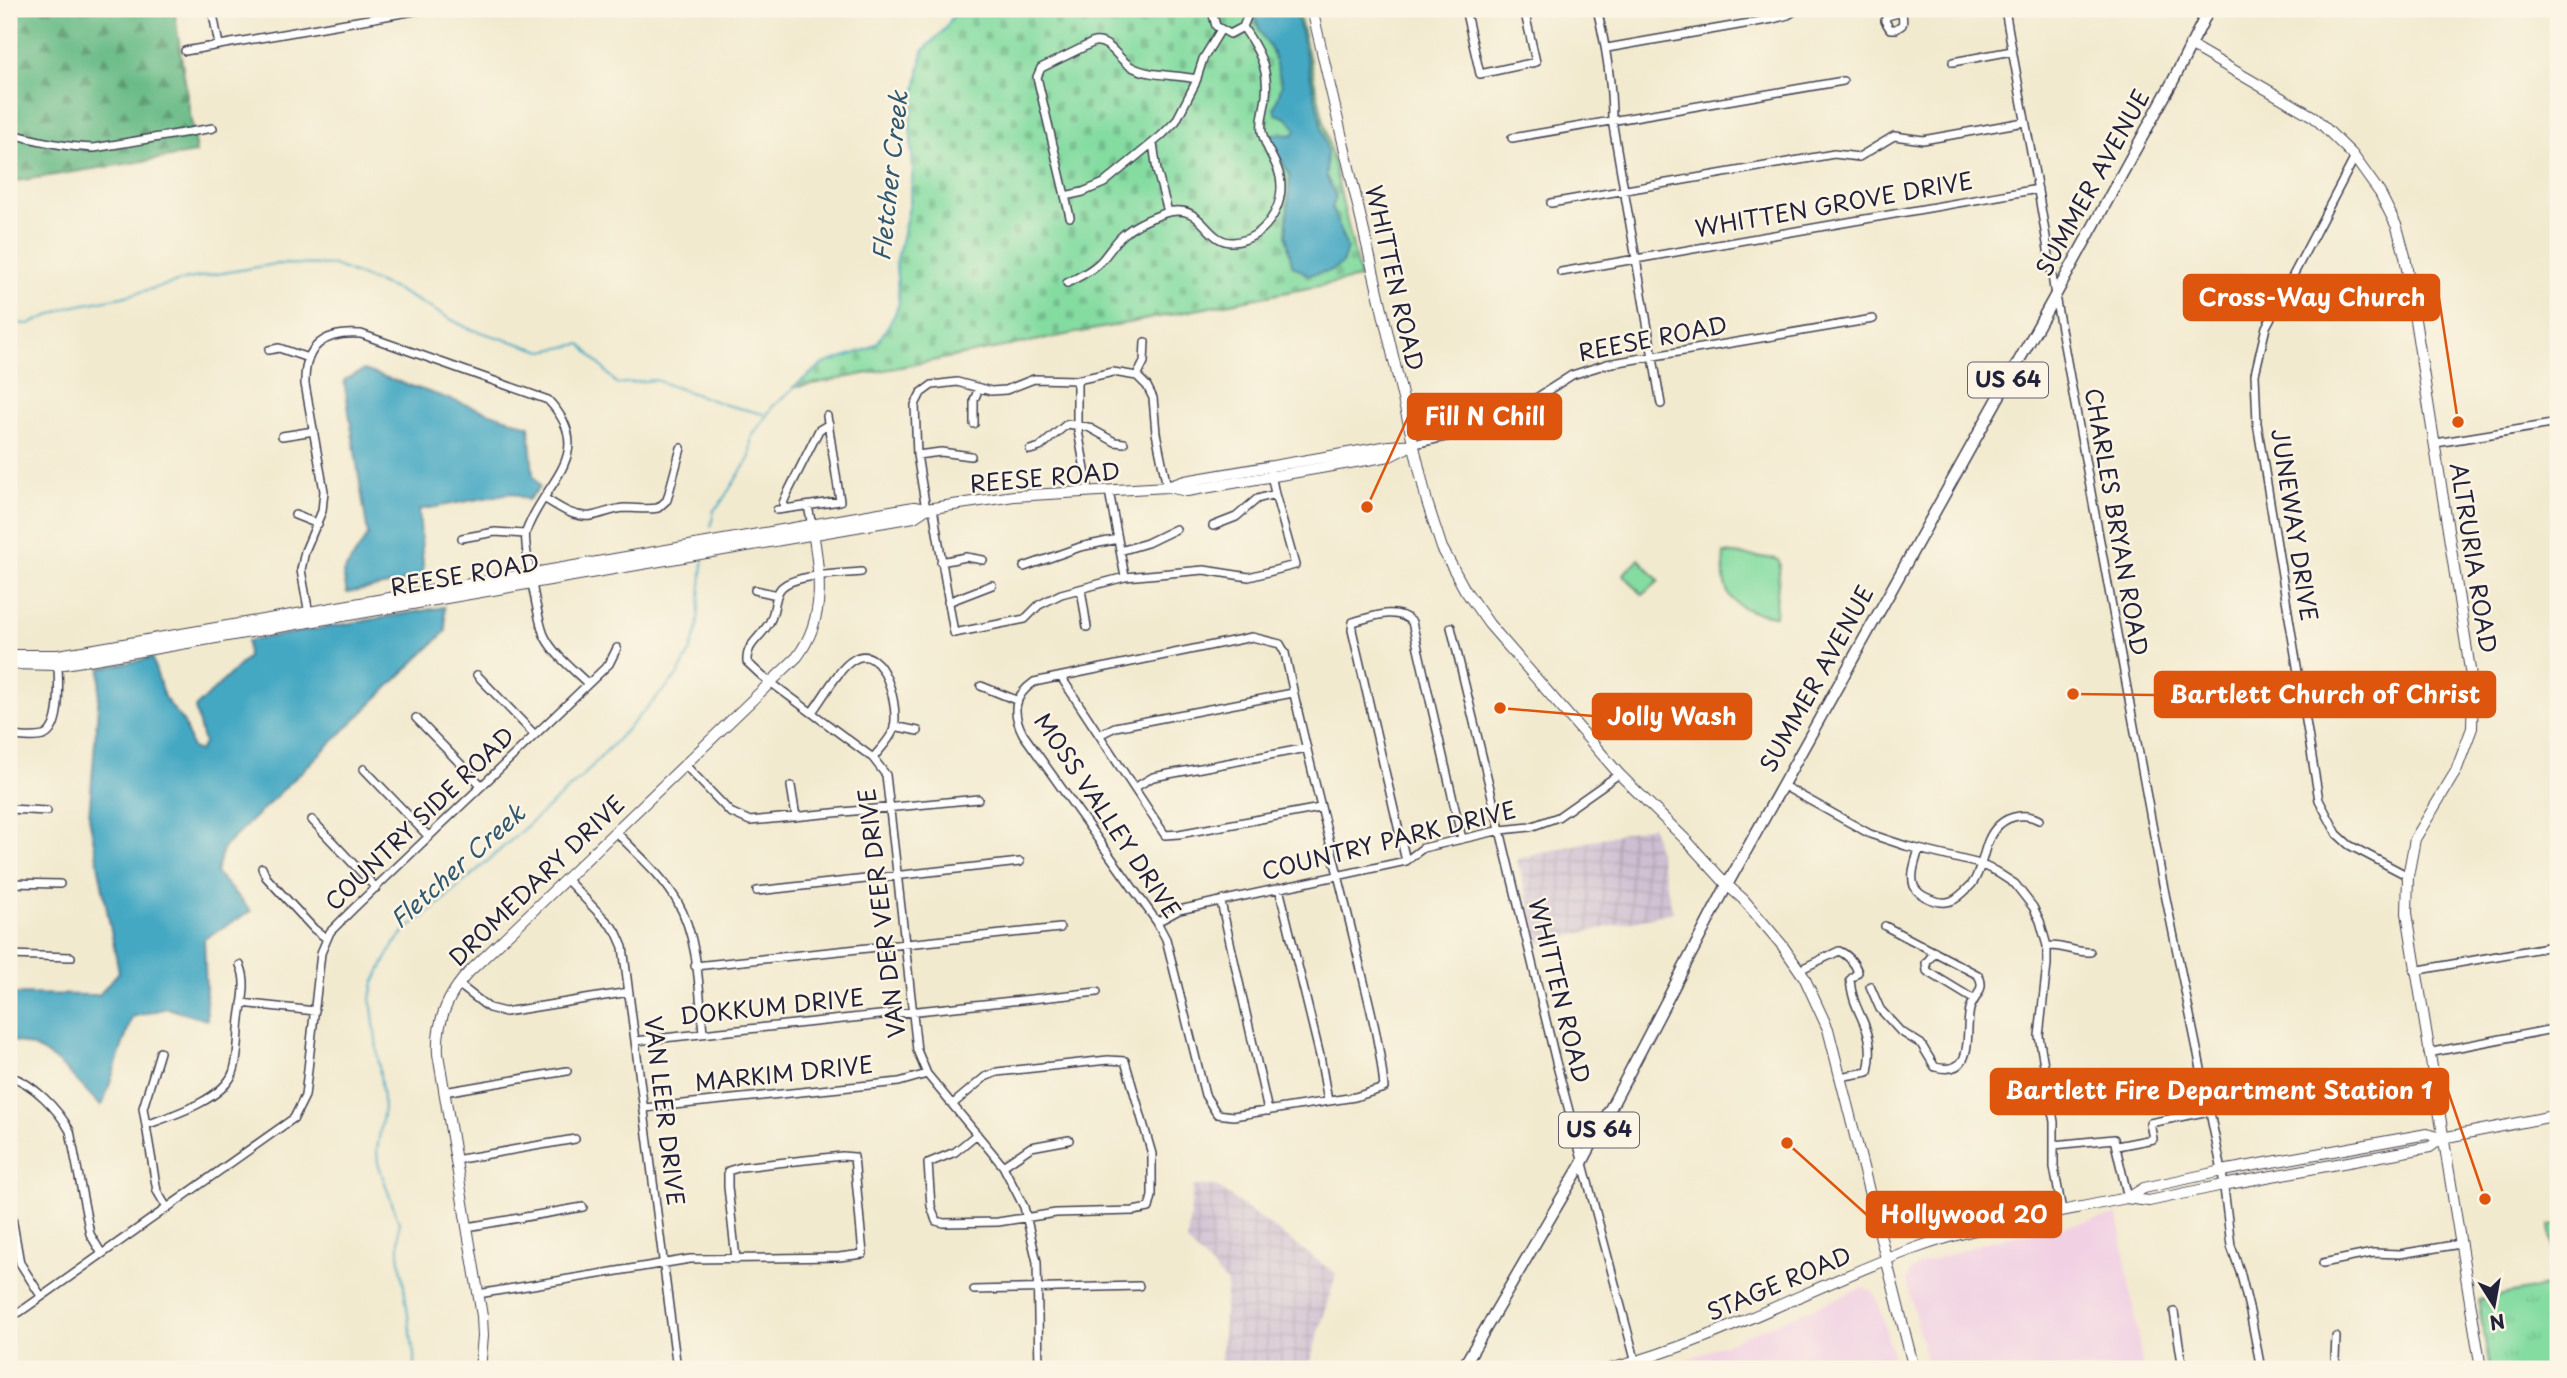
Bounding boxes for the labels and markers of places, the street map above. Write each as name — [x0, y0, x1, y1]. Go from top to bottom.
callout: Cross-Way Church — [2184, 275, 2439, 320]
callout: Fill N Chill — [1408, 394, 1561, 439]
callout: Bartlett Church of Christ — [2155, 672, 2495, 717]
callout: Jolly Wash — [1593, 694, 1751, 739]
callout: Bartlett Fire Department Station 1 — [1991, 1069, 2448, 1114]
callout: Hollywood 20 — [1867, 1192, 2061, 1237]

